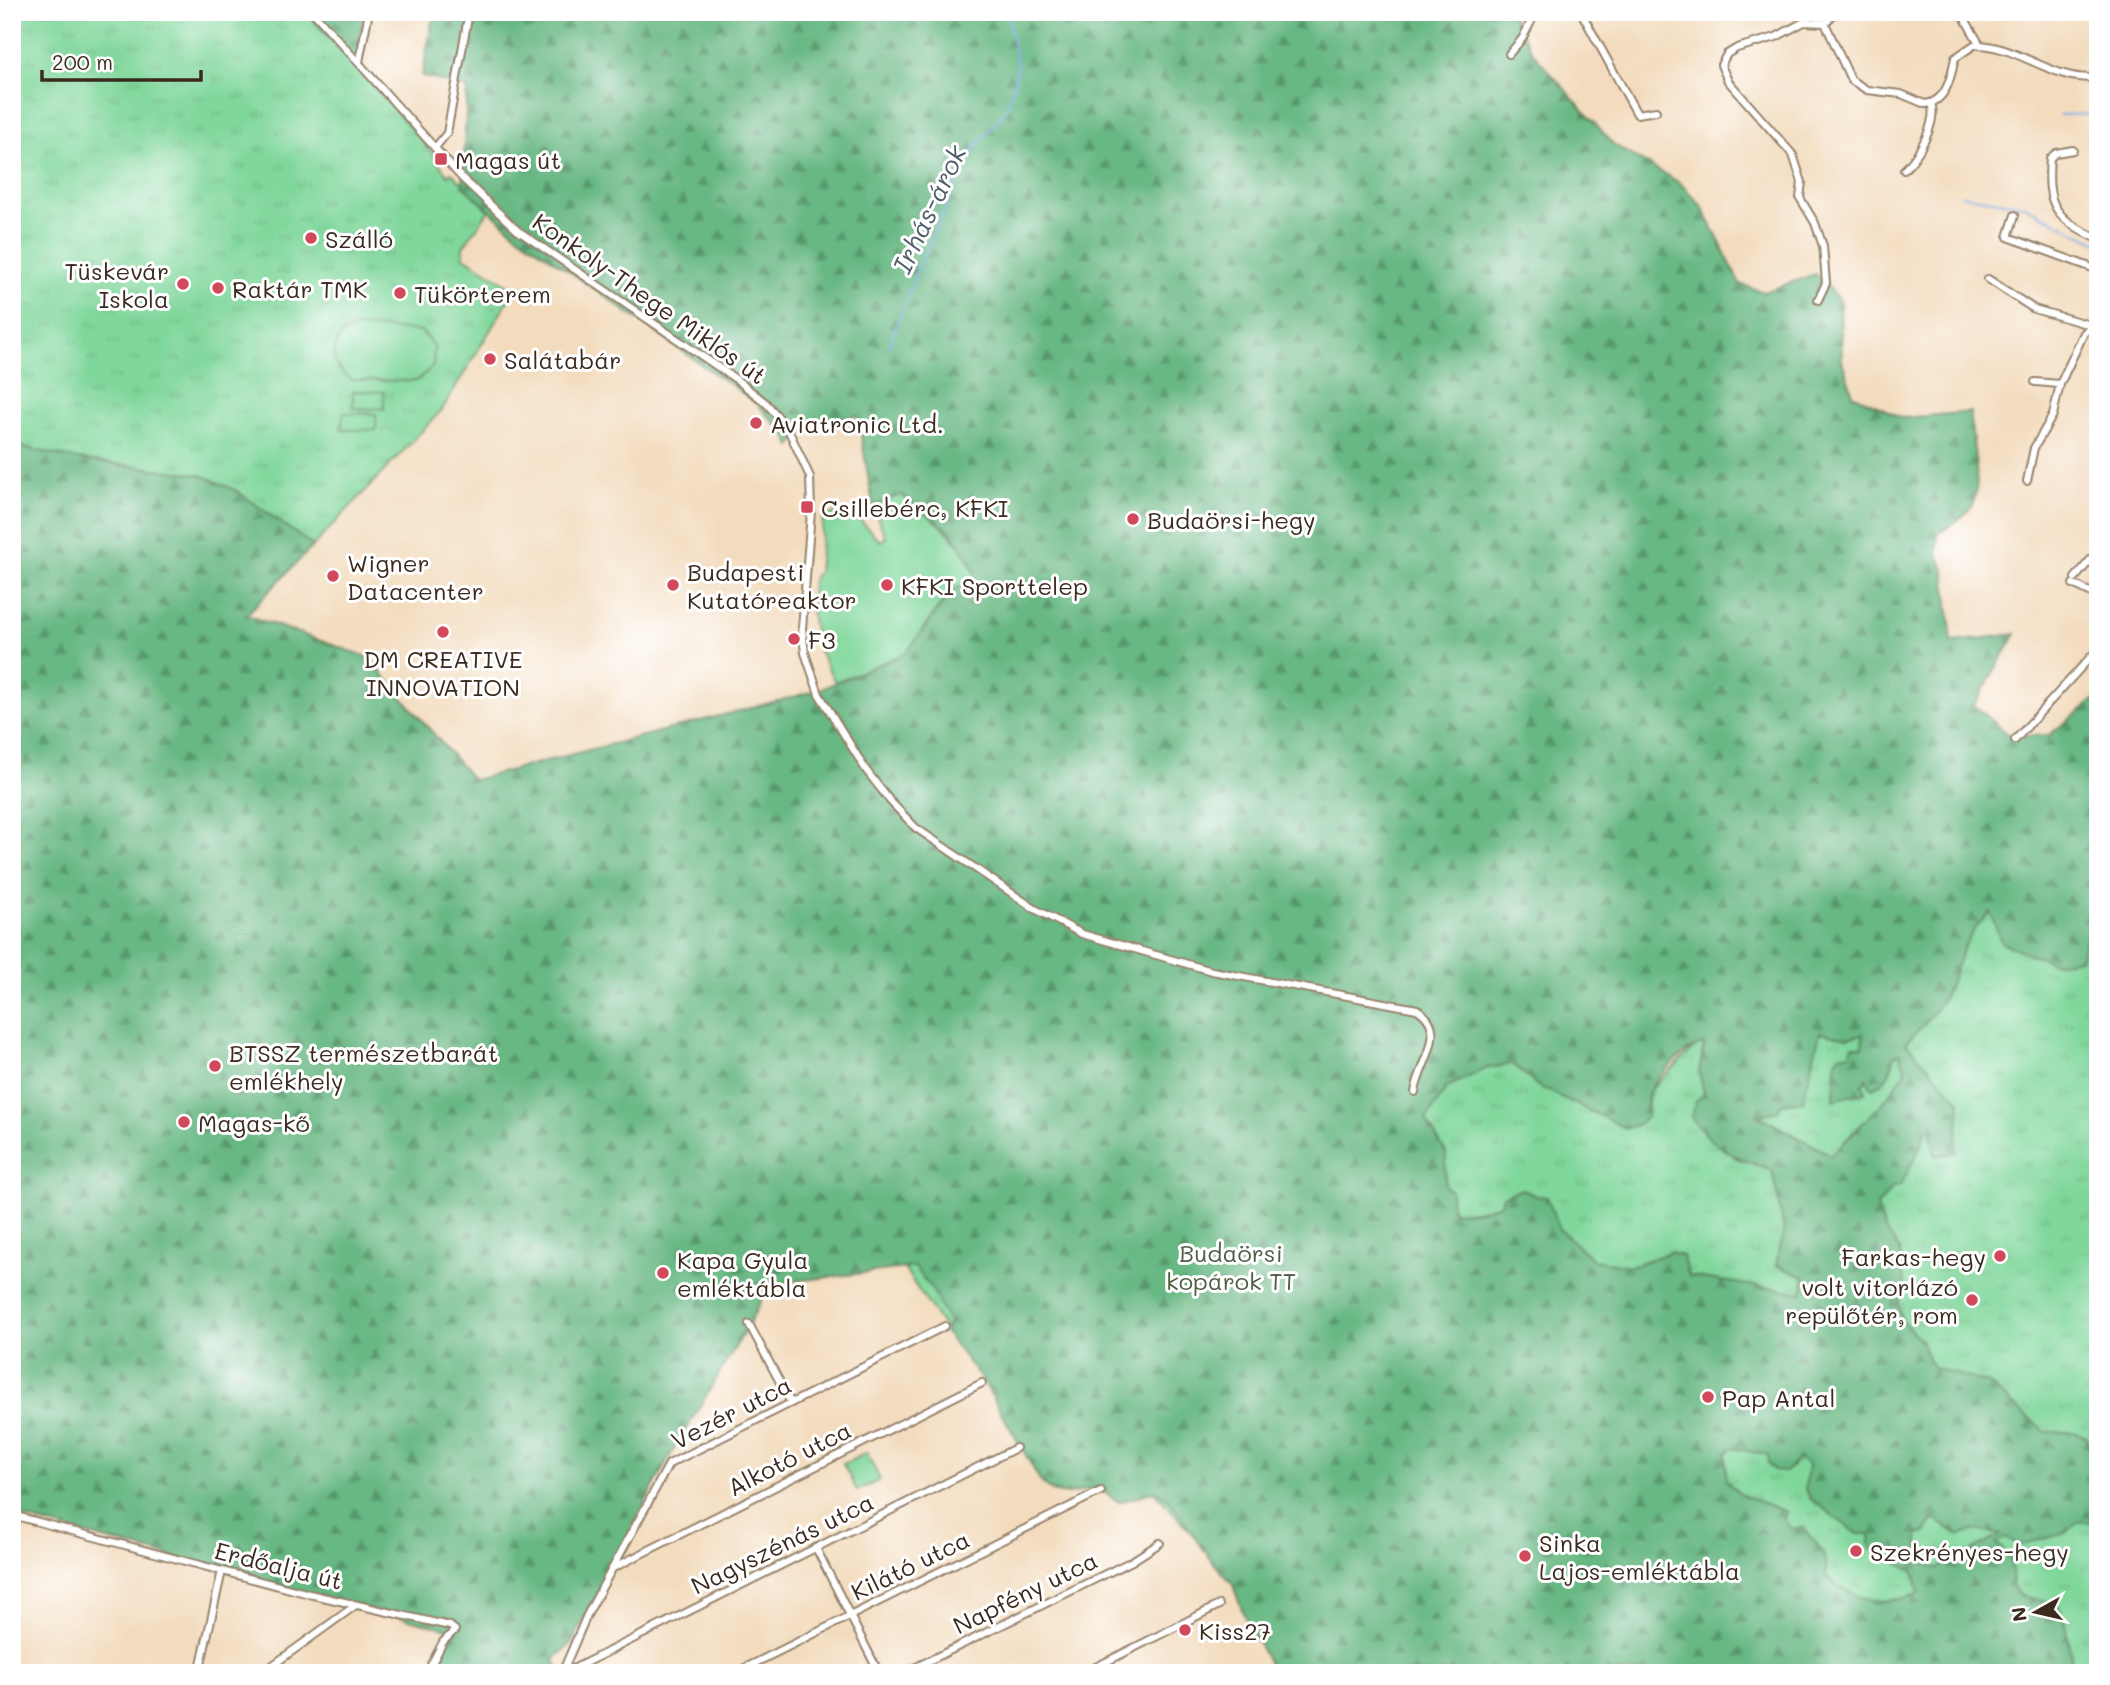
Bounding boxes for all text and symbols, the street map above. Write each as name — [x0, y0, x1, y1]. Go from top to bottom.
scale bar — [42, 38, 201, 82]
text: 200 m — [52, 48, 113, 75]
water label: Irhás-árok — [885, 138, 974, 278]
place label: Magas út — [455, 144, 561, 175]
marker: Magas út — [433, 151, 449, 167]
street label: Konkoly-Thege Miklós út — [527, 205, 773, 391]
place label: Szálló — [325, 223, 393, 254]
marker: Szálló — [303, 230, 319, 246]
place label: Tüskevár Iskola — [65, 255, 169, 314]
place label: Raktár TMK — [232, 273, 368, 304]
marker: Tüskevár Iskola — [175, 276, 191, 292]
place label: Tükörterem — [414, 278, 551, 309]
marker: Raktár TMK — [210, 280, 226, 296]
marker: Tükörterem — [392, 285, 408, 301]
place label: Salátabár — [504, 344, 621, 375]
marker: Salátabár — [482, 351, 498, 367]
place label: Aviatronic Ltd. — [770, 408, 944, 439]
marker: Aviatronic Ltd. — [748, 415, 764, 431]
place label: Csillebérc, KFKI — [821, 492, 1008, 523]
marker: Csillebérc, KFKI — [799, 499, 815, 515]
place label: Budaörsi-hegy — [1147, 504, 1315, 535]
marker: Budaörsi-hegy — [1125, 511, 1141, 527]
place label: Wigner Datacenter — [347, 547, 484, 606]
place label: Budapesti Kutatóreaktor — [687, 556, 856, 615]
marker: Wigner Datacenter — [325, 568, 341, 584]
place label: KFKI Sporttelep — [901, 570, 1088, 601]
marker: Budapesti Kutatóreaktor — [665, 577, 681, 593]
marker: KFKI Sporttelep — [879, 577, 895, 593]
marker: DM CREATIVE INNOVATION — [435, 624, 451, 640]
place label: F3 — [808, 624, 835, 655]
marker: F3 — [786, 631, 802, 647]
place label: DM CREATIVE INNOVATION — [363, 643, 523, 702]
place label: BTSSZ természetbarát emlékhely — [229, 1037, 498, 1096]
marker: BTSSZ természetbarát emlékhely — [207, 1058, 223, 1074]
place label: Magas-kő — [198, 1107, 310, 1138]
marker: Magas-kő — [176, 1114, 192, 1130]
park label: Budaörsi kopárok TT — [1166, 1237, 1296, 1296]
place label: Farkas-hegy — [1841, 1241, 1986, 1272]
place label: Kapa Gyula emléktábla — [677, 1244, 808, 1303]
marker: Farkas-hegy — [1992, 1248, 2008, 1264]
marker: Kapa Gyula emléktábla — [655, 1265, 671, 1281]
place label: volt vitorlázó repülőtér, rom — [1785, 1271, 1958, 1330]
marker: volt vitorlázó repülőtér, rom — [1964, 1292, 1980, 1308]
street label: Vezér utca — [666, 1368, 796, 1456]
place label: Pap Antal — [1722, 1382, 1836, 1413]
marker: Pap Antal — [1700, 1389, 1716, 1405]
street label: Alkotó utca — [722, 1414, 856, 1502]
street label: Nagyszénás utca — [686, 1485, 878, 1601]
street label: Kilátó utca — [846, 1523, 974, 1607]
place label: Sinka Lajos-emléktábla — [1539, 1527, 1740, 1586]
street label: Erdőalja út — [212, 1534, 346, 1596]
place label: Szekrényes-hegy — [1870, 1536, 2069, 1567]
marker: Szekrényes-hegy — [1848, 1543, 1864, 1559]
street label: Napfény utca — [948, 1544, 1102, 1640]
marker: Sinka Lajos-emléktábla — [1517, 1548, 1533, 1564]
north arrow — [2002, 1576, 2072, 1646]
text: N — [2005, 1606, 2032, 1623]
place label: Kiss27 — [1199, 1615, 1271, 1646]
marker: Kiss27 — [1177, 1622, 1193, 1638]

